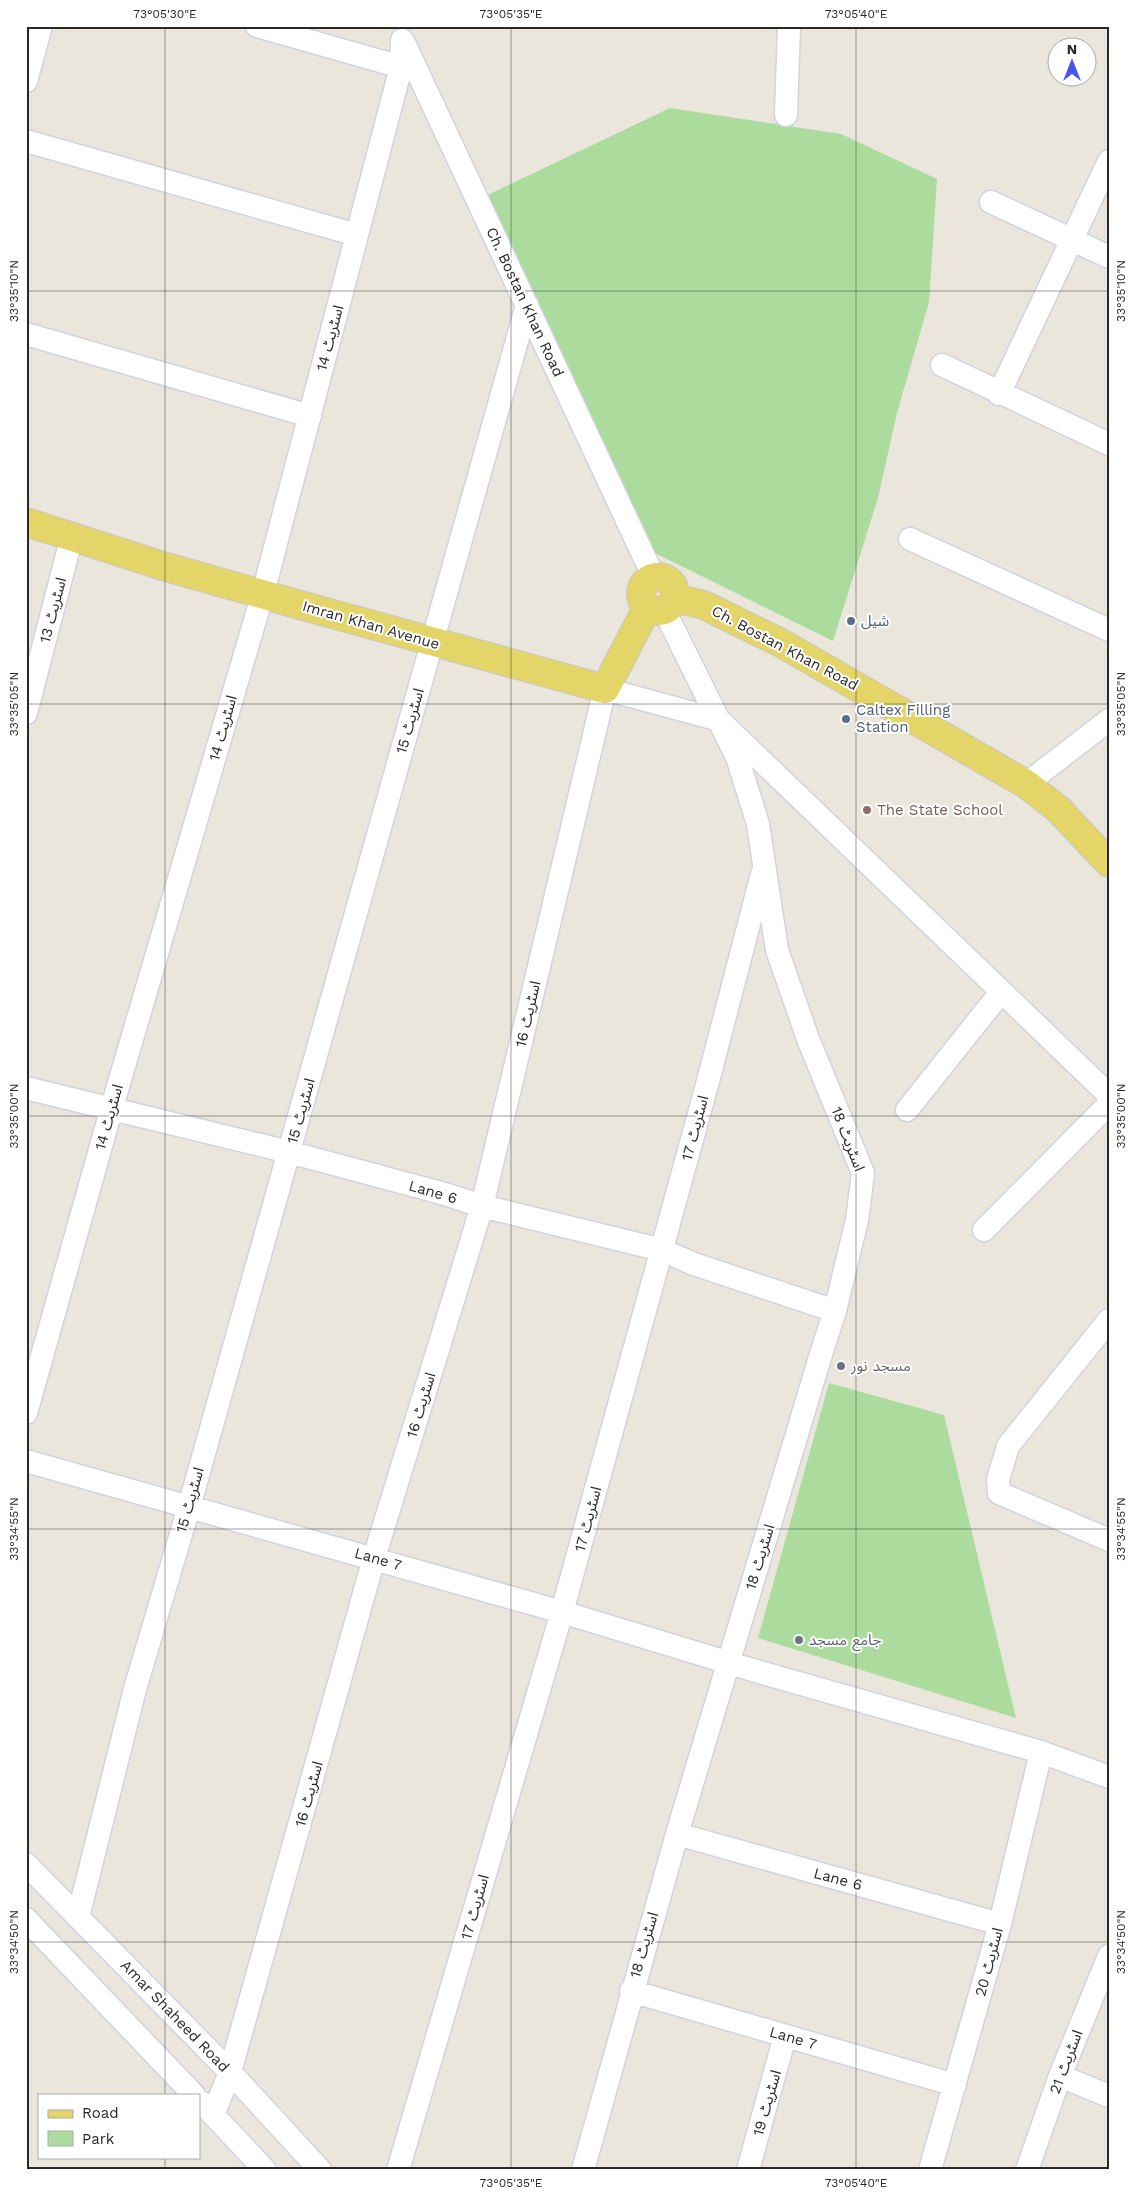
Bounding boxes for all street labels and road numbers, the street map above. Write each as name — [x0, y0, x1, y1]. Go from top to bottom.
street label: Ch. Bostan Khan Road — [482, 224, 568, 380]
street label: اسٹریٹ 14 — [313, 303, 347, 373]
street label: اسٹریٹ 13 — [36, 575, 70, 645]
street label: Imran Khan Avenue — [300, 597, 442, 653]
street label: Ch. Bostan Khan Road — [709, 602, 861, 694]
street label: اسٹریٹ 15 — [392, 686, 428, 756]
street label: اسٹریٹ 14 — [205, 693, 241, 763]
street label: اسٹریٹ 16 — [512, 979, 544, 1049]
street label: اسٹریٹ 15 — [283, 1076, 319, 1146]
street label: اسٹریٹ 14 — [91, 1082, 127, 1152]
street label: اسٹریٹ 17 — [678, 1093, 712, 1163]
street label: اسٹریٹ 18 — [828, 1104, 868, 1174]
street label: Lane 6 — [407, 1177, 459, 1207]
street label: اسٹریٹ 16 — [403, 1370, 439, 1440]
street label: اسٹریٹ 15 — [172, 1465, 208, 1535]
street label: اسٹریٹ 17 — [571, 1484, 605, 1554]
street label: اسٹریٹ 18 — [742, 1522, 778, 1592]
street label: Lane 7 — [352, 1544, 404, 1574]
street label: اسٹریٹ 16 — [291, 1759, 327, 1829]
street label: Lane 6 — [812, 1864, 864, 1894]
street label: اسٹریٹ 17 — [457, 1872, 493, 1942]
street label: اسٹریٹ 18 — [626, 1910, 662, 1980]
street label: اسٹریٹ 20 — [971, 1926, 1007, 1998]
street label: Amar Shaheed Road — [117, 1956, 233, 2076]
street label: Lane 7 — [767, 2023, 819, 2053]
street label: اسٹریٹ 21 — [1046, 2027, 1086, 2097]
street label: اسٹریٹ 19 — [749, 2068, 785, 2138]

